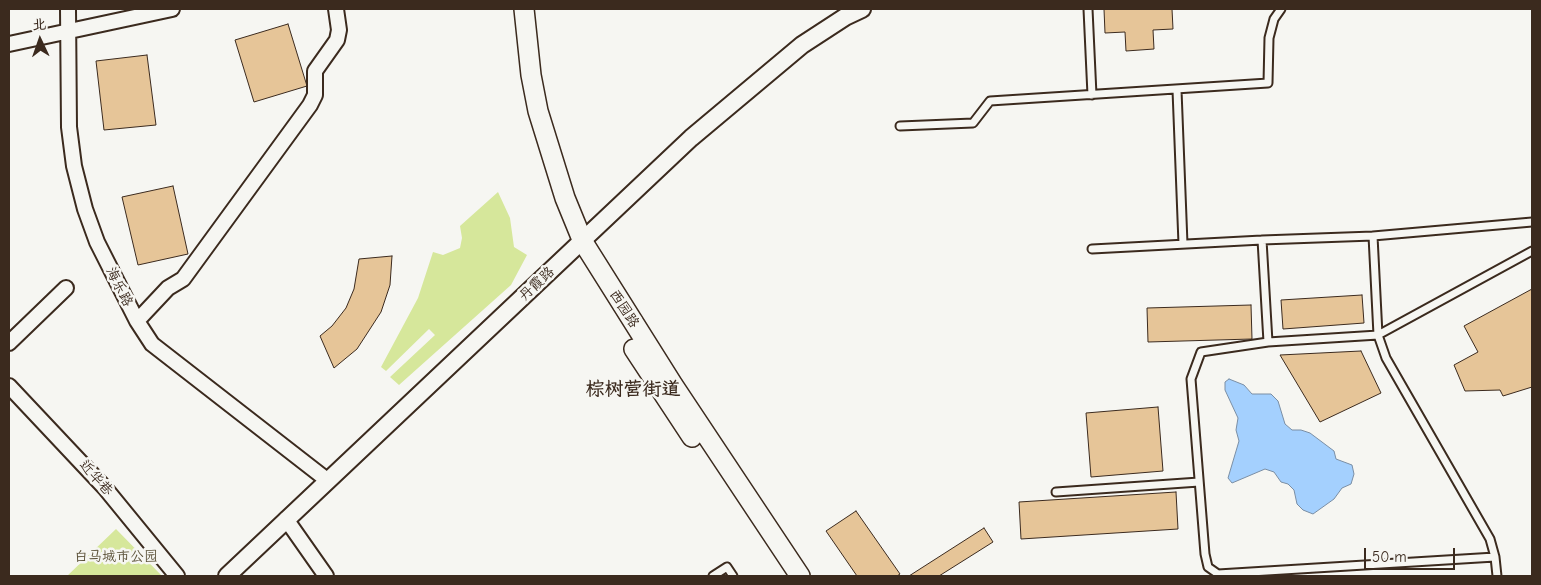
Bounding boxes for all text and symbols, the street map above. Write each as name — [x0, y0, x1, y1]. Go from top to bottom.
north arrow — [15, 15, 65, 65]
text: 北 — [32, 16, 47, 33]
street label: 海乐路 — [102, 264, 136, 310]
street label: 丹霞路 — [516, 264, 558, 304]
street label: 西园路 — [606, 287, 642, 331]
district label: 棕树营街道 — [586, 379, 680, 401]
street label: 近华巷 — [76, 457, 116, 499]
scale bar — [1366, 538, 1457, 570]
text: 50 m — [1372, 548, 1407, 566]
park label: 白马城市公园 — [74, 549, 158, 565]

